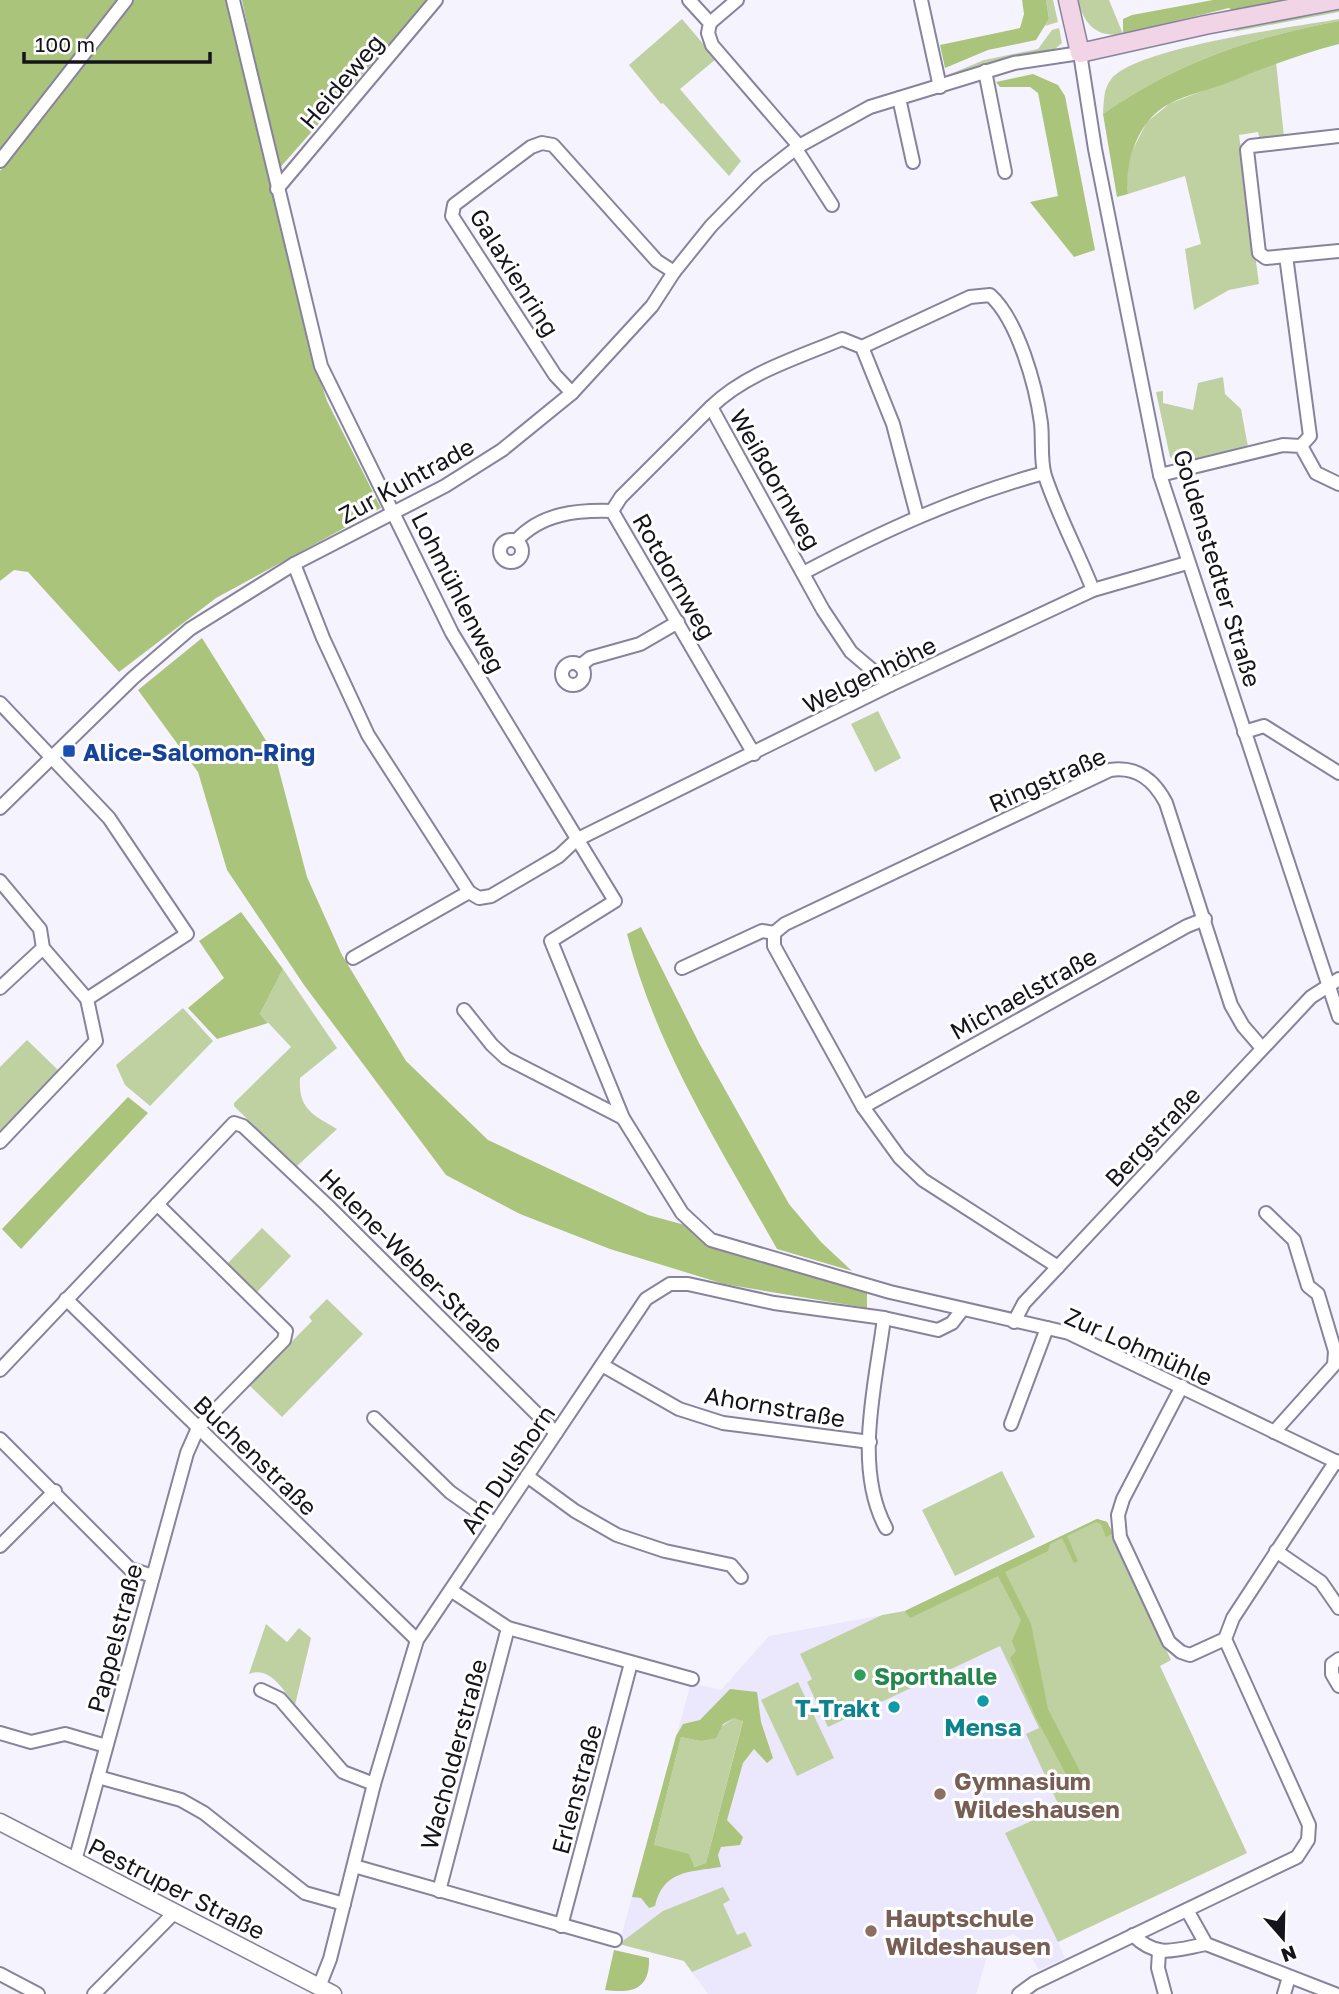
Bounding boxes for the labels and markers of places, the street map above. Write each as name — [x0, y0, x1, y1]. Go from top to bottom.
place label: Alice-Salomon-Ring — [83, 737, 315, 766]
marker: Alice-Salomon-Ring — [61, 743, 77, 759]
place label: Sporthalle — [874, 1661, 997, 1690]
marker: Sporthalle — [852, 1667, 868, 1683]
place label: T-Trakt — [795, 1693, 880, 1722]
marker: Mensa — [975, 1693, 991, 1709]
marker: T-Trakt — [886, 1699, 902, 1715]
place label: Mensa — [944, 1712, 1022, 1741]
place label: Gymnasium Wildeshausen — [954, 1766, 1120, 1823]
marker: Gymnasium Wildeshausen — [932, 1786, 948, 1802]
place label: Hauptschule Wildeshausen — [885, 1903, 1051, 1960]
marker: Hauptschule Wildeshausen — [863, 1923, 879, 1939]

